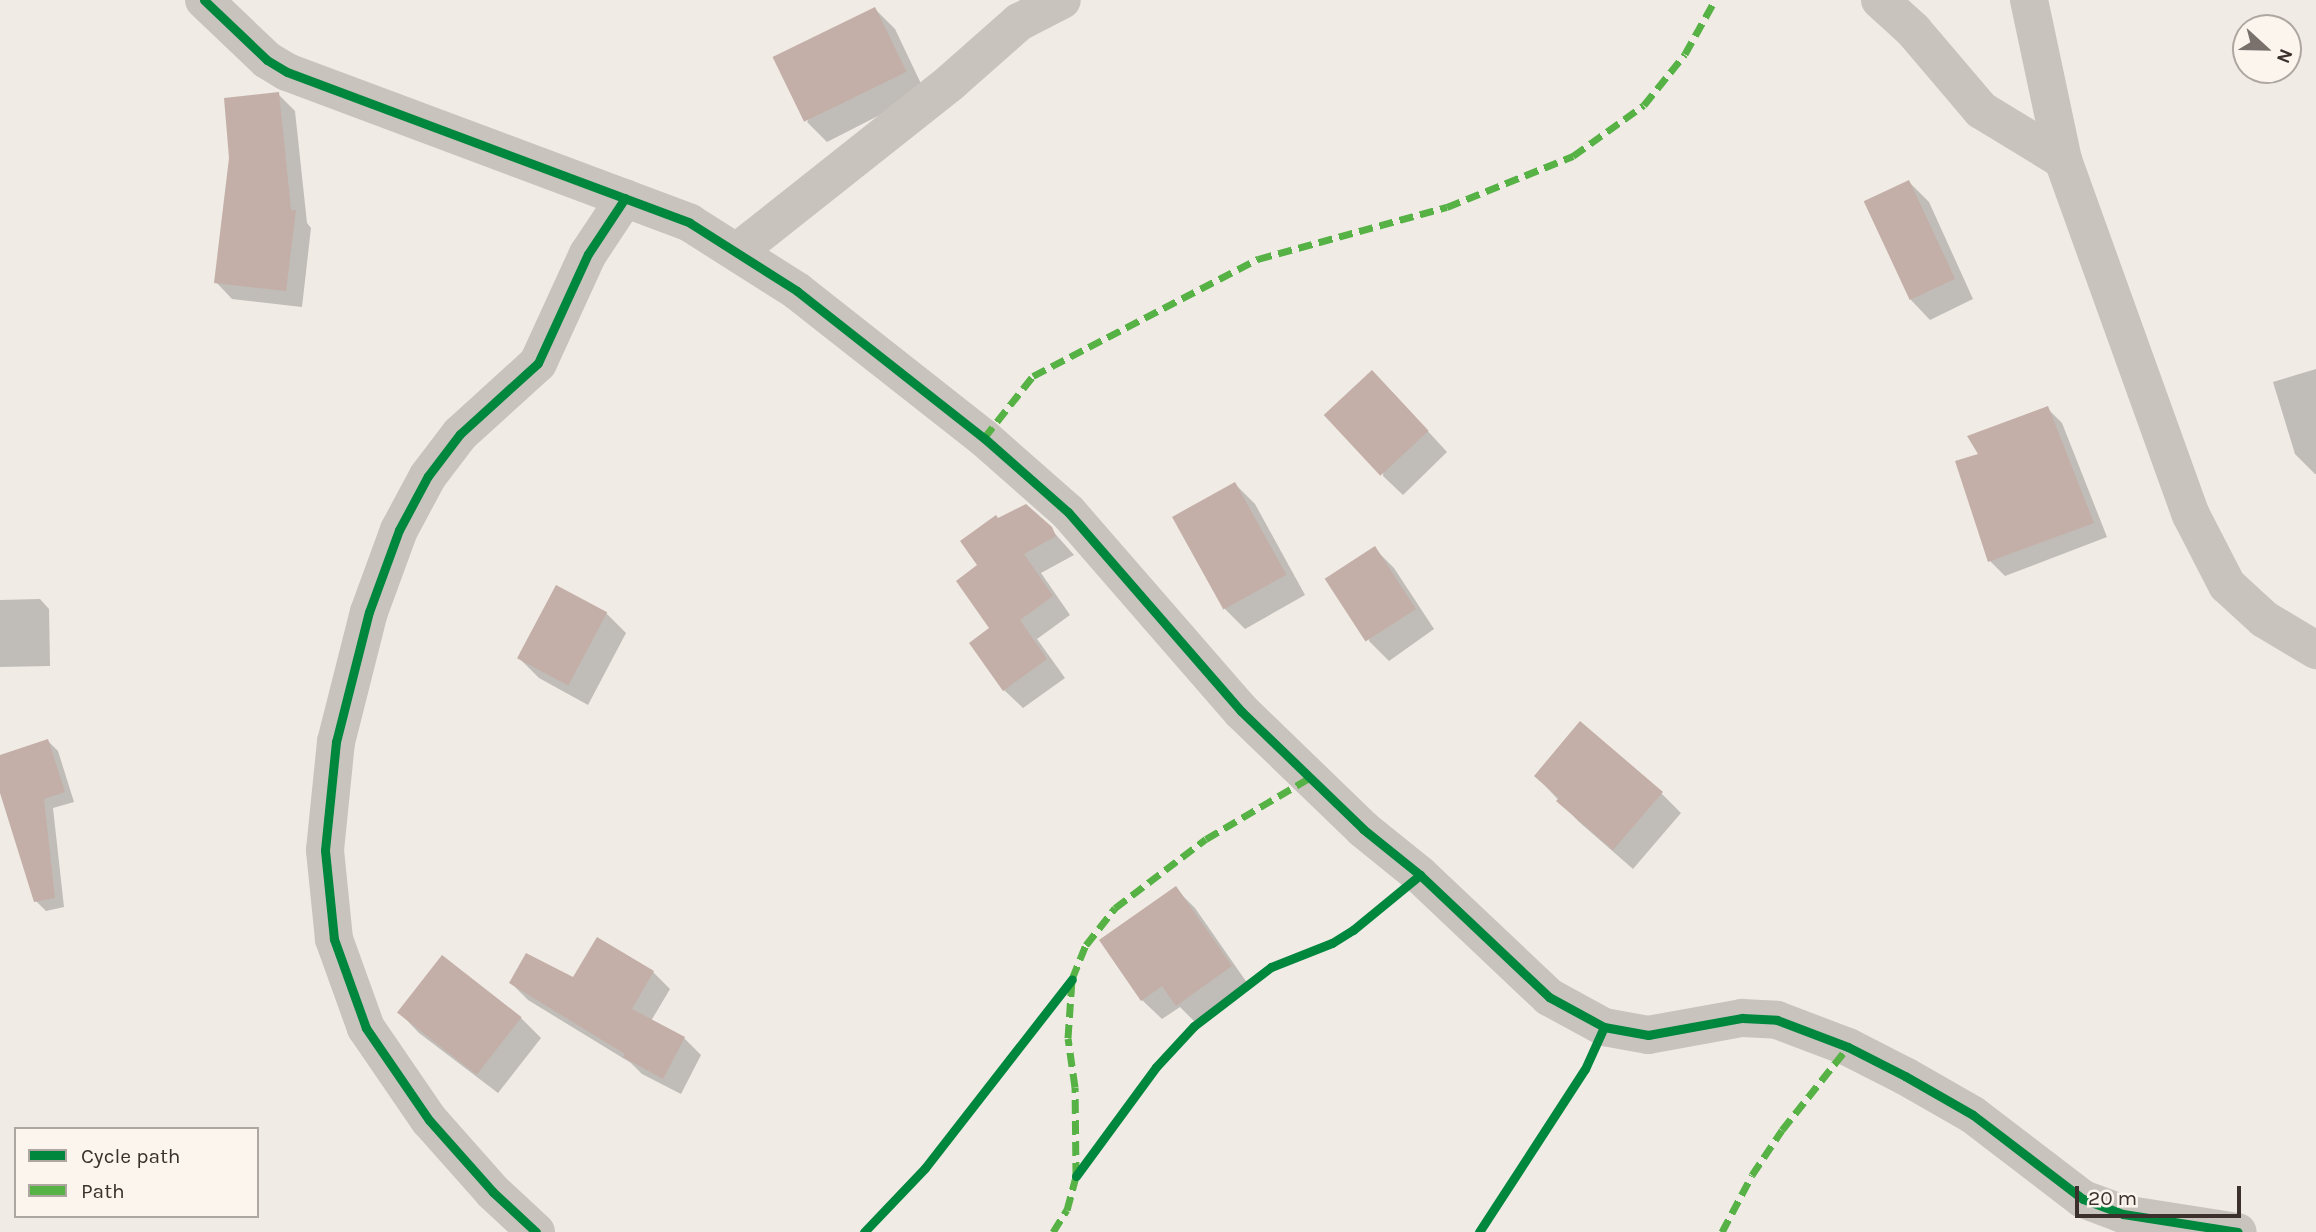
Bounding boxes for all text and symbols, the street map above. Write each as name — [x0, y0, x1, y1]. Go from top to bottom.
north arrow — [2232, 14, 2302, 84]
text: N — [2272, 46, 2297, 67]
legend — [14, 1127, 259, 1218]
text: Cycle path — [81, 1144, 181, 1168]
scale bar — [2078, 1172, 2244, 1216]
text: Path — [81, 1179, 125, 1203]
text: 20 m — [2088, 1186, 2137, 1210]

